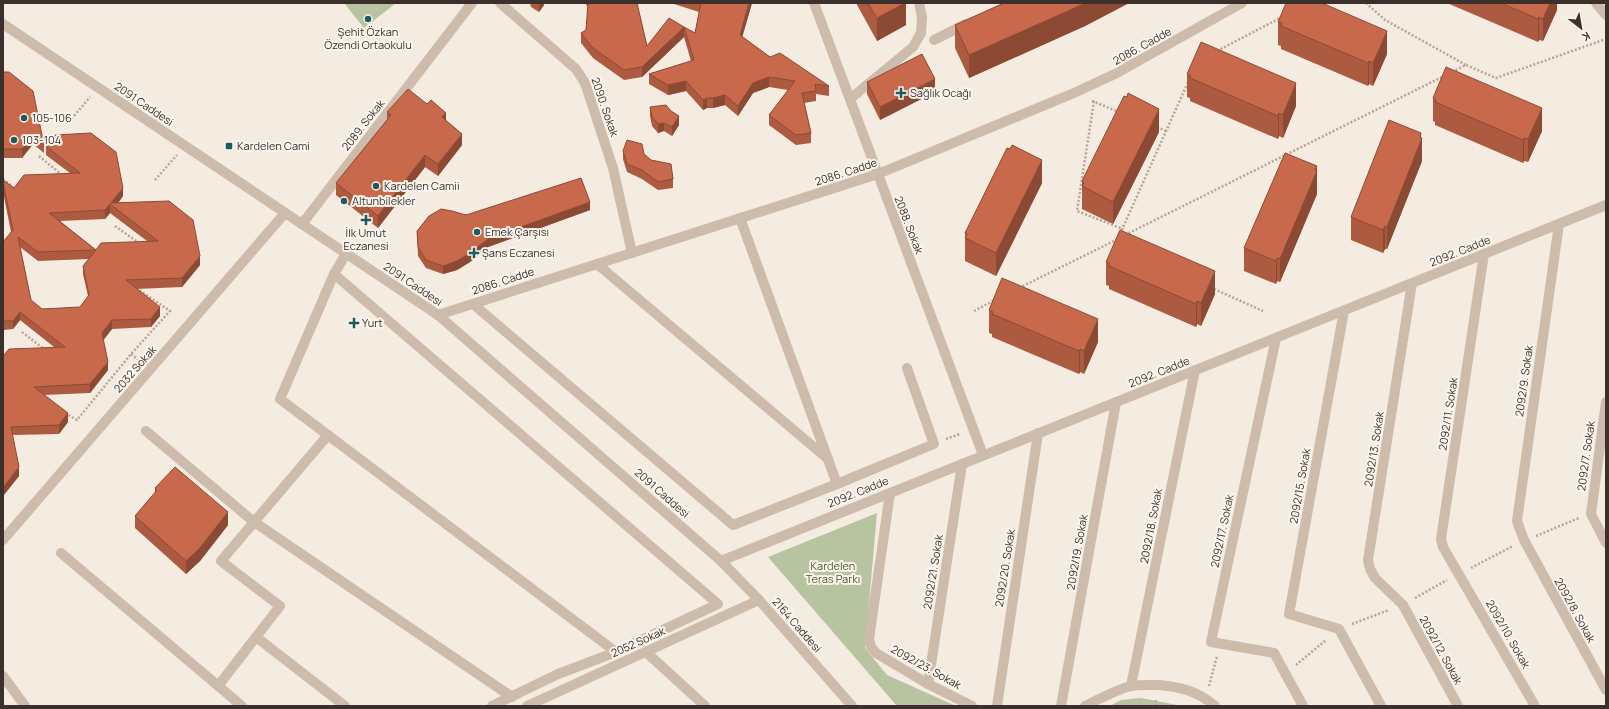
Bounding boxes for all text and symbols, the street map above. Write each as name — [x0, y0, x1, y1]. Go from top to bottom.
north arrow — [1561, 8, 1601, 48]
marker: Şehit Özkan Özendi Ortaokulu — [363, 14, 373, 24]
street label: 2086. Cadde — [1110, 23, 1174, 68]
place label: Şehit Özkan Özendi Ortaokulu — [324, 24, 412, 52]
text: K — [1579, 29, 1593, 46]
street label: 2090. Sokak — [588, 75, 623, 139]
street label: 2091 Caddesi — [112, 78, 177, 129]
place label: Sağlık Ocağı — [910, 85, 971, 100]
marker: Sağlık Ocağı — [895, 87, 907, 99]
street label: 2089. Sokak — [338, 96, 388, 153]
place label: 105-106 — [32, 110, 72, 125]
marker: 105-106 — [19, 113, 29, 123]
place label: 103-104 — [22, 132, 61, 147]
marker: 103-104 — [9, 135, 19, 145]
place label: Kardelen Cami — [237, 138, 310, 153]
marker: Kardelen Cami — [224, 141, 234, 151]
street label: 2086. Cadde — [813, 154, 879, 189]
place label: Kardelen Camii — [384, 178, 459, 193]
marker: Kardelen Camii — [371, 181, 381, 191]
place label: Altunbilekler — [352, 193, 416, 208]
street label: 2088. Sokak — [892, 194, 928, 257]
marker: Altunbilekler — [339, 196, 349, 206]
marker: İlk Umut Eczanesi — [361, 215, 371, 225]
place label: Emek Çarşısı — [485, 224, 549, 239]
place label: İlk Umut Eczanesi — [343, 225, 389, 253]
marker: Emek Çarşısı — [472, 227, 482, 237]
street label: 2092. Cadde — [1427, 231, 1493, 270]
place label: Şans Eczanesi — [482, 245, 555, 260]
marker: Şans Eczanesi — [469, 248, 479, 258]
street label: 2091 Caddesi — [381, 258, 446, 309]
street label: 2086. Cadde — [470, 263, 536, 298]
place label: Yurt — [362, 315, 383, 330]
marker: Yurt — [349, 318, 359, 328]
street label: 2032 Sokak — [110, 342, 160, 395]
street label: 2092/9. Sokak — [1511, 344, 1536, 418]
street label: 2092. Cadde — [1126, 352, 1192, 391]
street label: 2092/11. Sokak — [1434, 376, 1461, 452]
street label: 2092/13. Sokak — [1360, 410, 1387, 488]
street label: 2092/7. Sokak — [1573, 419, 1598, 492]
street label: 2092/15. Sokak — [1285, 447, 1314, 525]
street label: 2091 Caddesi — [632, 465, 693, 521]
street label: 2092. Cadde — [825, 472, 891, 511]
street label: 2092/18. Sokak — [1136, 486, 1165, 565]
street label: 2092/17. Sokak — [1206, 492, 1237, 569]
street label: 2092/19. Sokak — [1062, 512, 1091, 591]
street label: 2092/20. Sokak — [991, 527, 1018, 608]
street label: 2092/21. Sokak — [919, 533, 946, 611]
park label: Kardelen Teras Parkı — [806, 558, 860, 586]
street label: 2092/8. Sokak — [1551, 575, 1600, 645]
street label: 2164 Caddesi — [769, 594, 825, 655]
street label: 2092/10. Sokak — [1483, 597, 1534, 671]
street label: 2092/12. Sokak — [1416, 613, 1467, 687]
street label: 2052 Sokak — [608, 623, 668, 660]
street label: 2092/23. Sokak — [888, 641, 964, 692]

